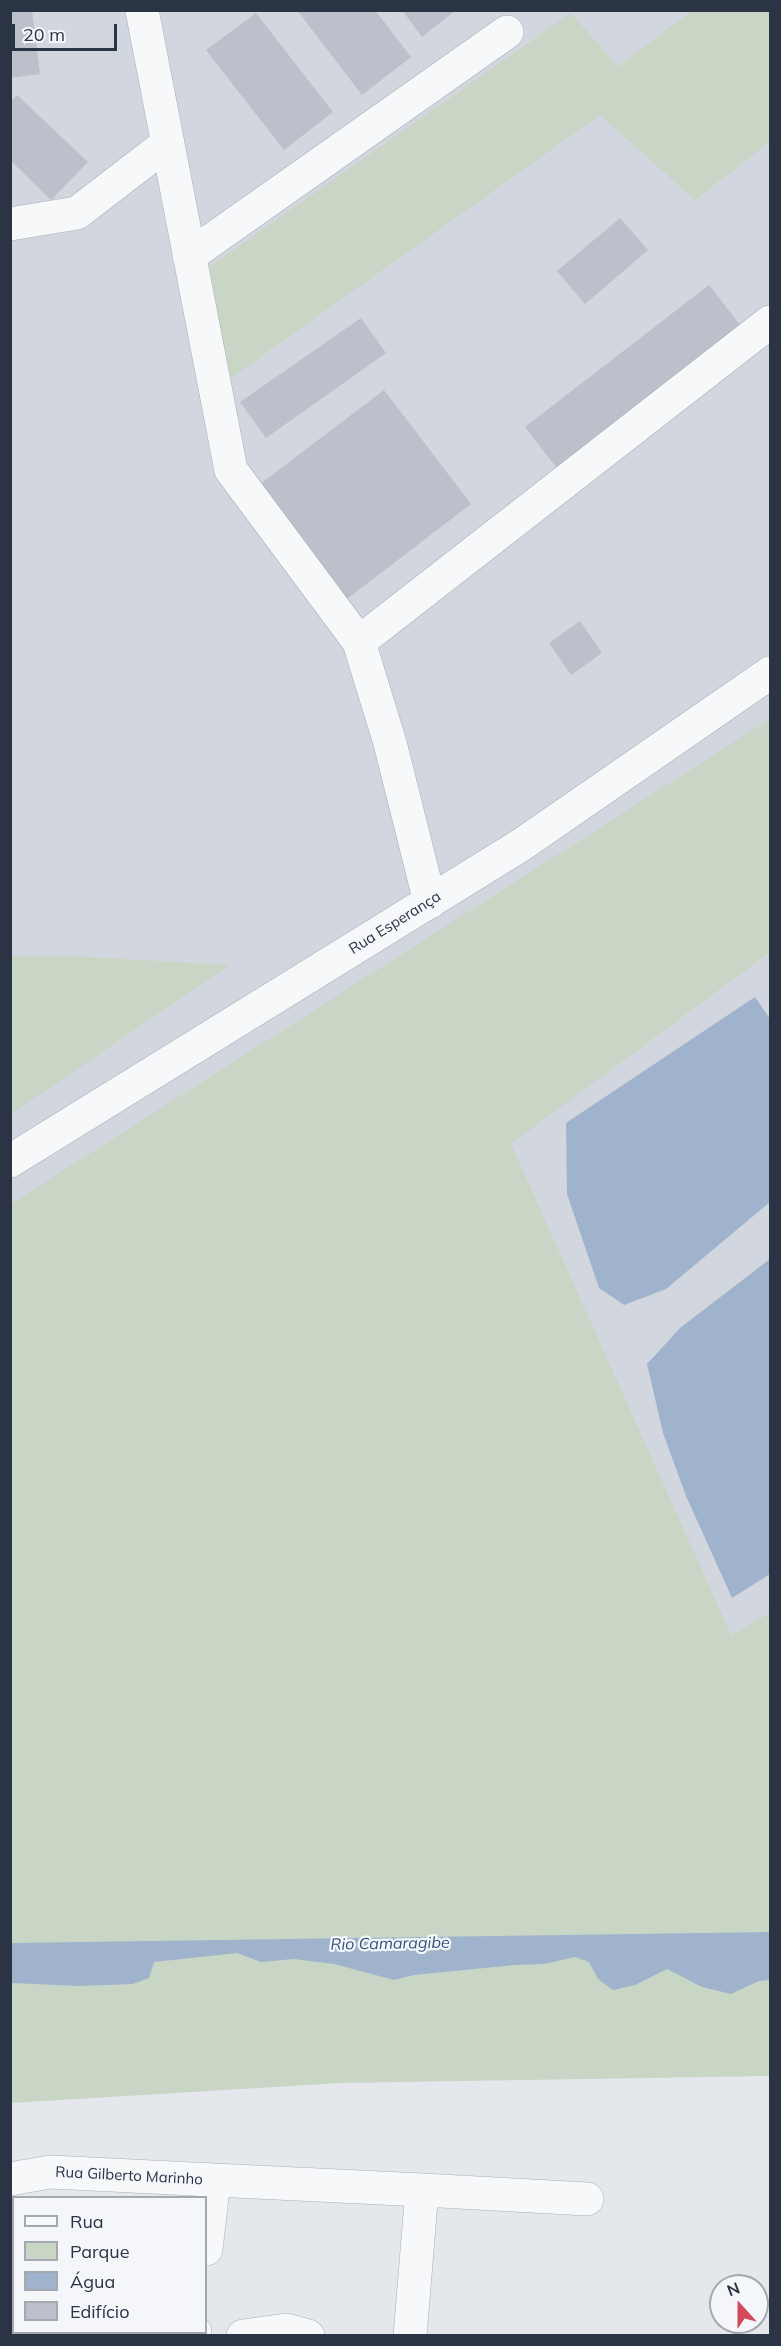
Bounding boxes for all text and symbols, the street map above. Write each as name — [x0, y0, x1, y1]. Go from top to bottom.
scale bar — [15, 12, 120, 50]
text: 20 m — [23, 23, 65, 46]
street label: Rua Esperança — [346, 888, 444, 958]
water label: Rio Camaragibe — [330, 1933, 450, 1955]
street label: Rua Gilberto Marinho — [55, 2163, 203, 2189]
legend — [12, 2196, 207, 2334]
text: Rua — [70, 2210, 104, 2233]
text: Parque — [70, 2240, 129, 2263]
text: Água — [70, 2270, 115, 2293]
north arrow — [709, 2274, 769, 2334]
text: N — [724, 2278, 742, 2301]
text: Edifício — [70, 2300, 129, 2323]

